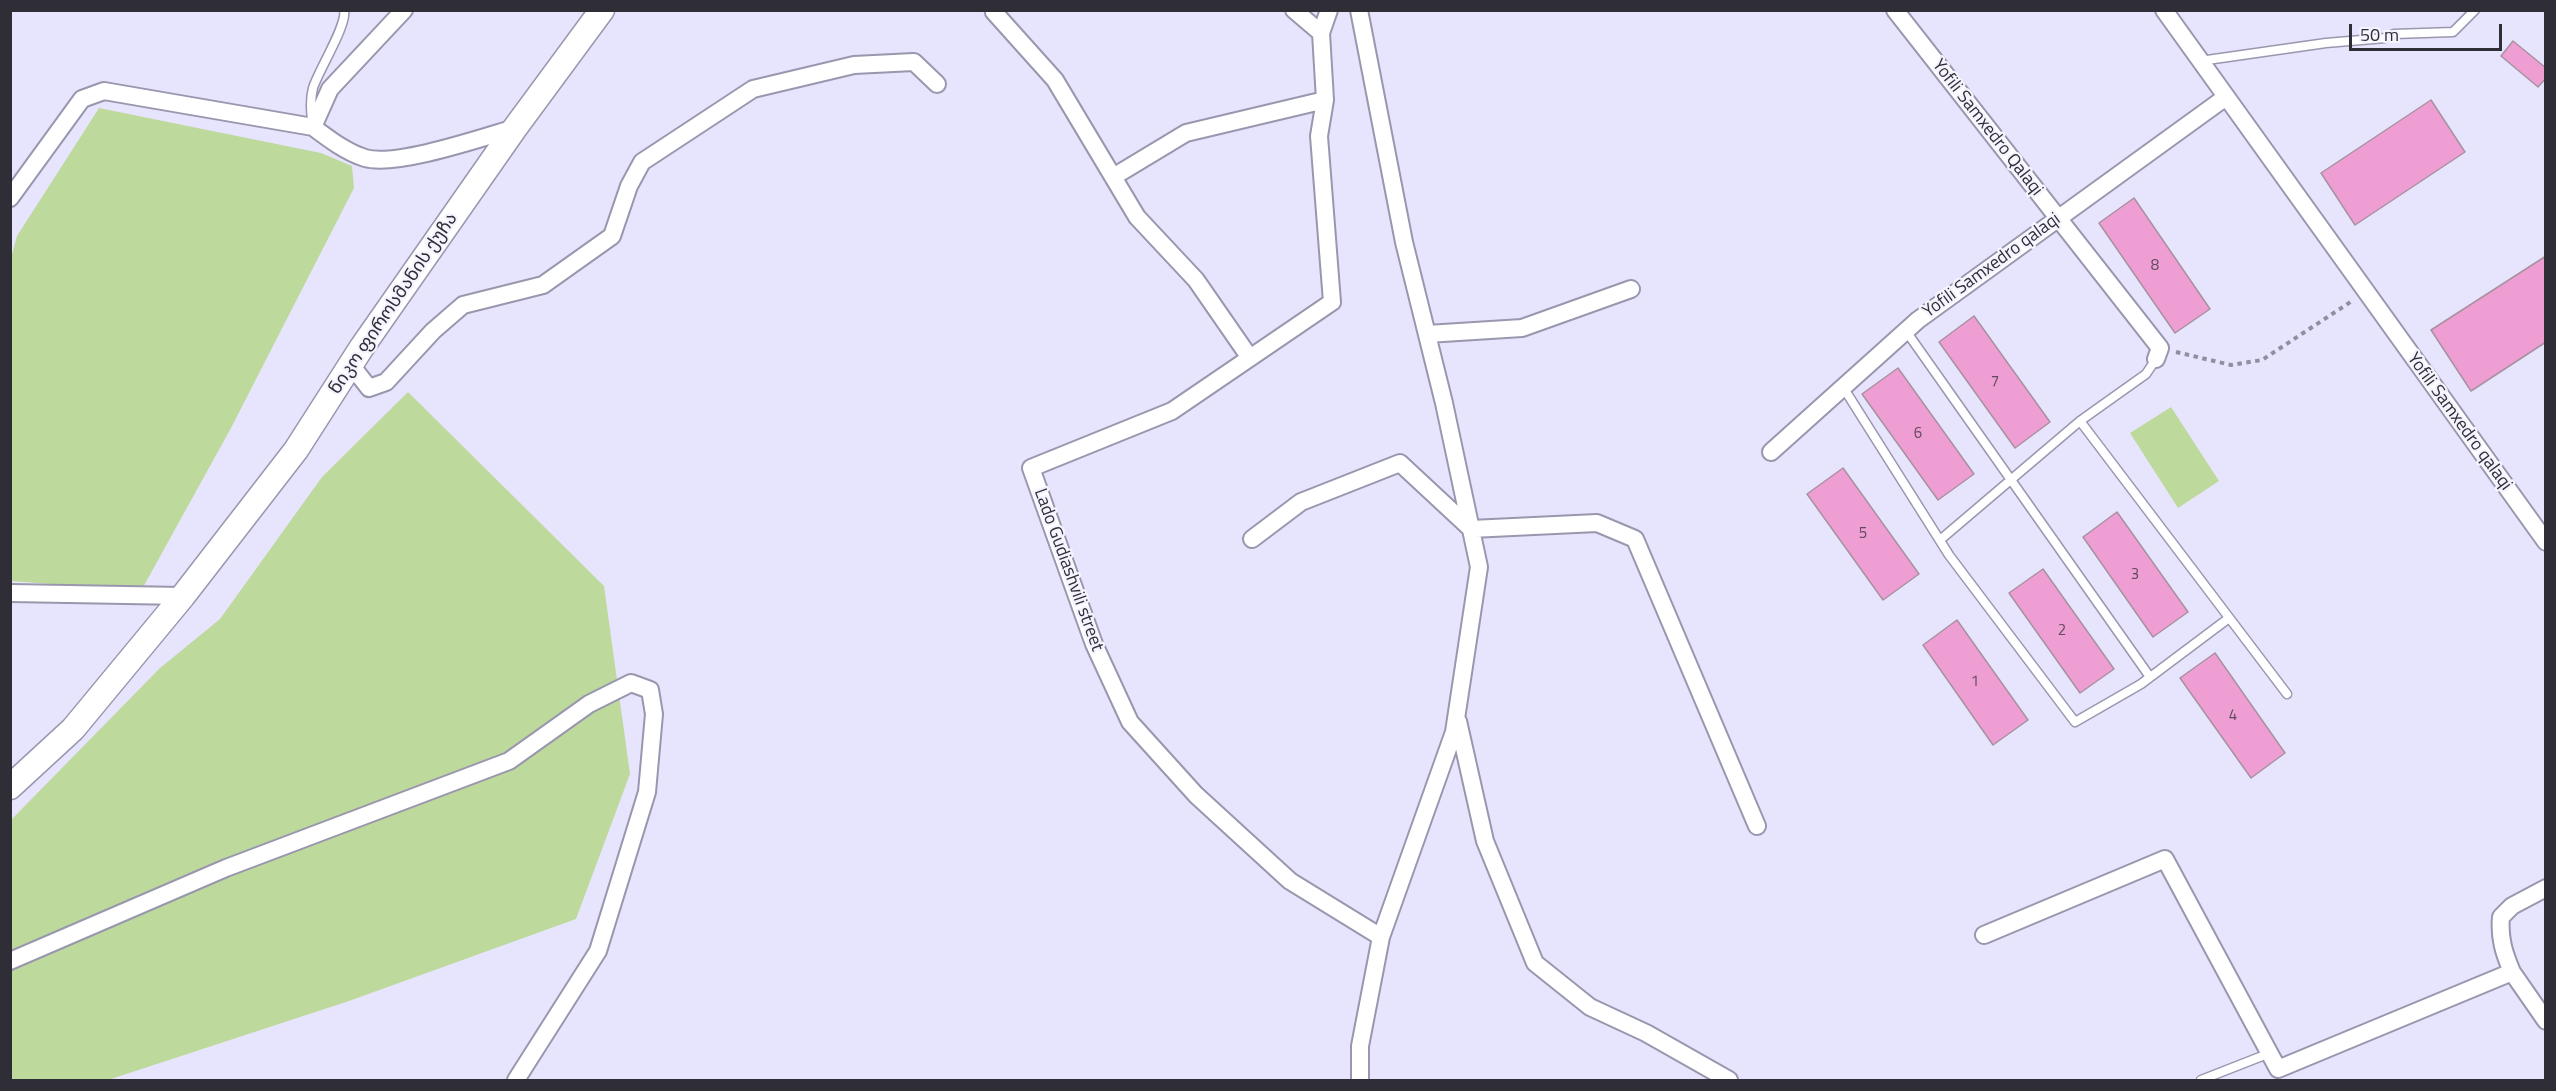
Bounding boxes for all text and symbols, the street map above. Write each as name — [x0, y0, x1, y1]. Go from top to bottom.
scale bar — [2352, 12, 2505, 50]
text: 50 m — [2360, 21, 2399, 48]
street label: Yofili Samxedro Qalaqi — [1927, 55, 2047, 201]
street label: ნიკო ფიროსმანის ქუჩა — [325, 209, 463, 399]
street label: Yofili Samxedro qalaqi — [1919, 209, 2065, 323]
house number: 8 — [2151, 257, 2159, 275]
street label: Yofili Samxedro qalaqi — [2402, 349, 2516, 495]
house number: 7 — [1991, 373, 1999, 391]
house number: 6 — [1914, 425, 1922, 443]
street label: Lado Gudiashvili street — [1029, 486, 1107, 654]
house number: 5 — [1859, 525, 1867, 543]
house number: 3 — [2131, 566, 2139, 584]
house number: 2 — [2058, 622, 2066, 640]
house number: 1 — [1971, 673, 1979, 691]
house number: 4 — [2229, 707, 2237, 725]

